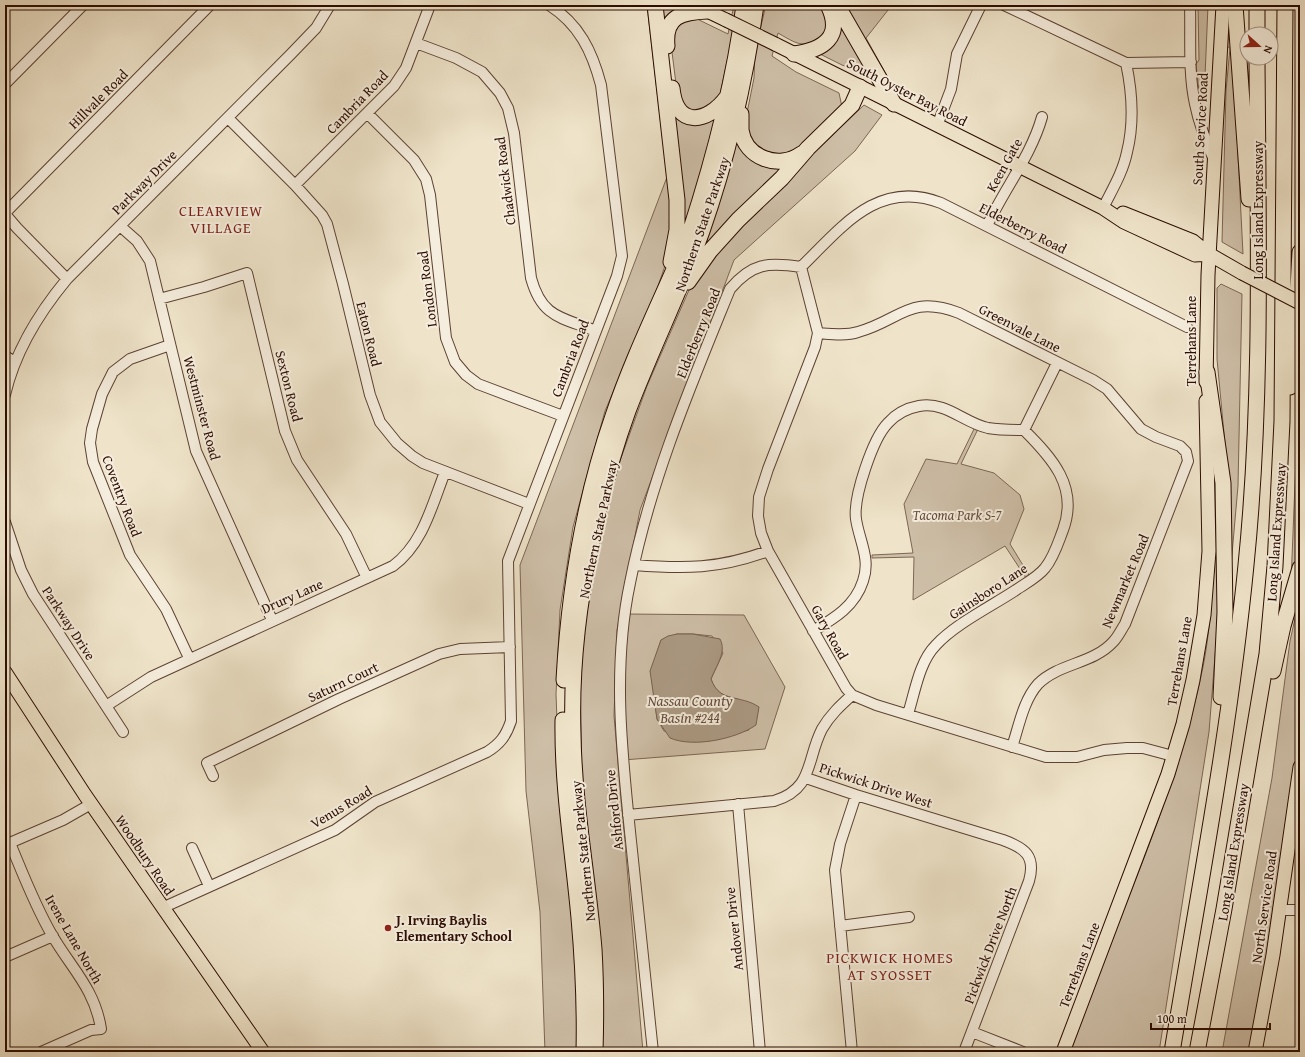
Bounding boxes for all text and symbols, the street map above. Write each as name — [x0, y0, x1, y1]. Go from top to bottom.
north arrow — [1239, 26, 1279, 66]
text: N — [1259, 43, 1277, 56]
street label: South Oyster Bay Road — [843, 53, 971, 131]
street label: Hillvale Road — [64, 64, 133, 133]
street label: Cambria Road — [321, 65, 393, 138]
street label: South Service Road — [1187, 72, 1213, 186]
street label: Keen Gate — [981, 134, 1027, 196]
street label: Chadwick Road — [490, 135, 520, 226]
street label: Long Island Expressway — [1248, 140, 1268, 280]
street label: Parkway Drive — [107, 145, 181, 219]
street label: Northern State Parkway — [670, 154, 734, 294]
street label: Elderberry Road — [976, 197, 1071, 259]
district label: CLEARVIEW VILLAGE — [179, 200, 263, 238]
street label: London Road — [412, 249, 442, 328]
street label: Elderberry Road — [671, 284, 725, 381]
street label: Terrehans Lane — [1181, 295, 1201, 386]
street label: Greenvale Lane — [976, 299, 1065, 357]
street label: Eaton Road — [351, 300, 387, 369]
street label: Cambria Road — [546, 316, 594, 400]
street label: Sexton Road — [271, 348, 308, 424]
street label: Westminster Road — [179, 354, 226, 463]
street label: Coventry Road — [97, 452, 147, 540]
street label: Northern State Parkway — [574, 458, 622, 600]
street label: Long Island Expressway — [1261, 462, 1291, 602]
park label: Tacoma Park S-7 — [913, 505, 1003, 525]
street label: Newmarket Road — [1096, 530, 1154, 631]
street label: Gainsboro Lane — [945, 558, 1032, 624]
street label: Drury Lane — [258, 573, 326, 618]
street label: Parkway Drive — [38, 582, 101, 664]
street label: Gary Road — [807, 601, 854, 664]
street label: Terrehans Lane — [1161, 614, 1197, 707]
street label: Saturn Court — [304, 657, 382, 707]
water label: Nassau County Basin #244 — [647, 690, 733, 728]
street label: Pickwick Drive West — [817, 757, 935, 813]
street label: Ashford Drive — [600, 768, 628, 851]
street label: Northern State Parkway — [566, 780, 600, 922]
street label: Venus Road — [307, 781, 376, 833]
street label: Long Island Expressway — [1212, 782, 1254, 922]
street label: Woodbury Road — [111, 811, 180, 900]
street label: North Service Road — [1246, 849, 1282, 964]
street label: Pickwick Drive North — [958, 883, 1022, 1006]
street label: Andover Drive — [720, 886, 748, 972]
street label: Irene Lane North — [40, 891, 108, 987]
place label: J. Irving Baylis Elementary School — [394, 910, 513, 946]
street label: Terrehans Lane — [1053, 919, 1105, 1011]
marker: J. Irving Baylis Elementary School — [383, 923, 393, 933]
district label: PICKWICK HOMES AT SYOSSET — [826, 947, 954, 985]
scale bar — [1151, 1005, 1270, 1031]
text: 100 m — [1157, 1010, 1187, 1027]

